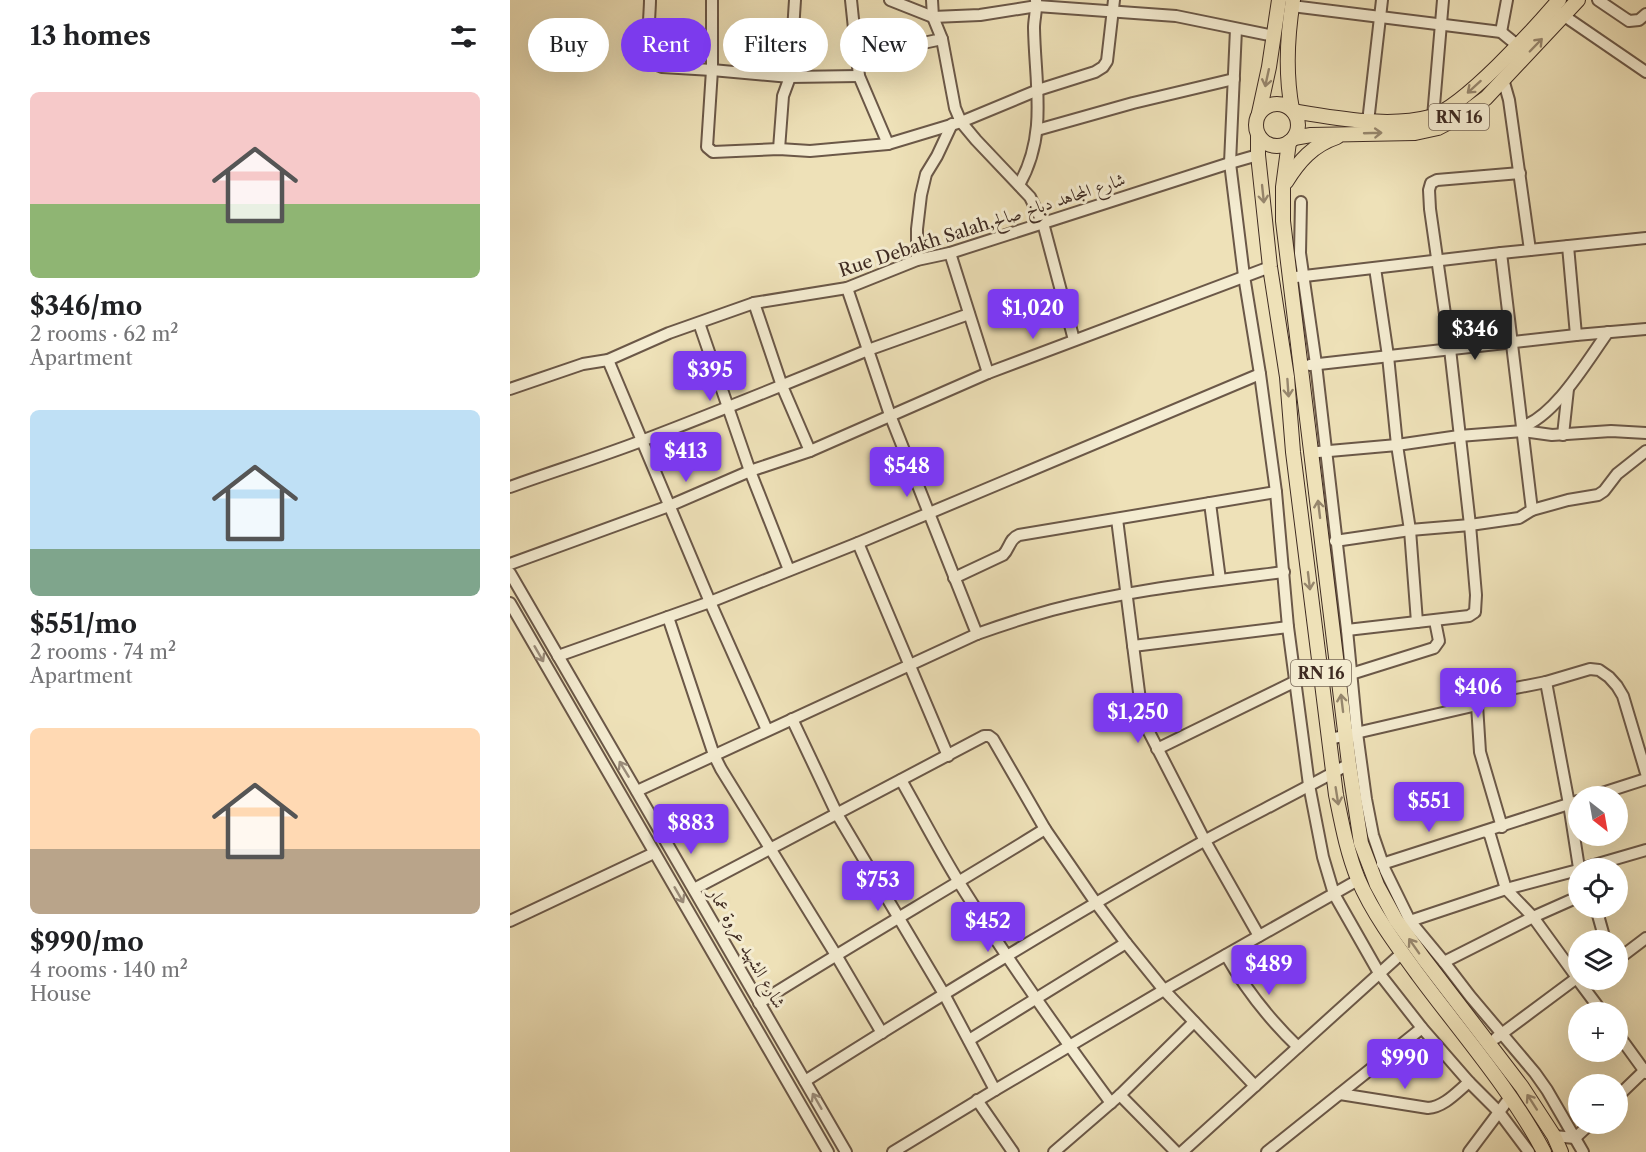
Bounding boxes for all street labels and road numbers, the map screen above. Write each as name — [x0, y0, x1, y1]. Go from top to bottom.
road number: RN 16 — [1429, 104, 1489, 130]
street label: Rue Debakh Salah,شارع المجاهد دباخ صالح — [836, 168, 1130, 287]
road number: RN 16 — [1291, 660, 1351, 686]
street label: شارع الشهيد عروة عمار — [699, 882, 790, 1014]

